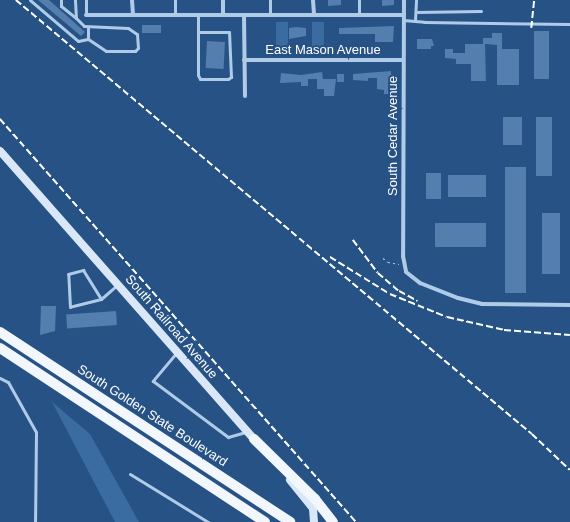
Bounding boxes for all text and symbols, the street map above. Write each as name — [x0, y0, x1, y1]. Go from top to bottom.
street label: East Mason Avenue — [265, 42, 381, 58]
street label: South Cedar Avenue — [385, 76, 401, 196]
street label: South Railroad Avenue — [121, 272, 221, 382]
street label: South Golden State Boulevard — [74, 362, 230, 470]

